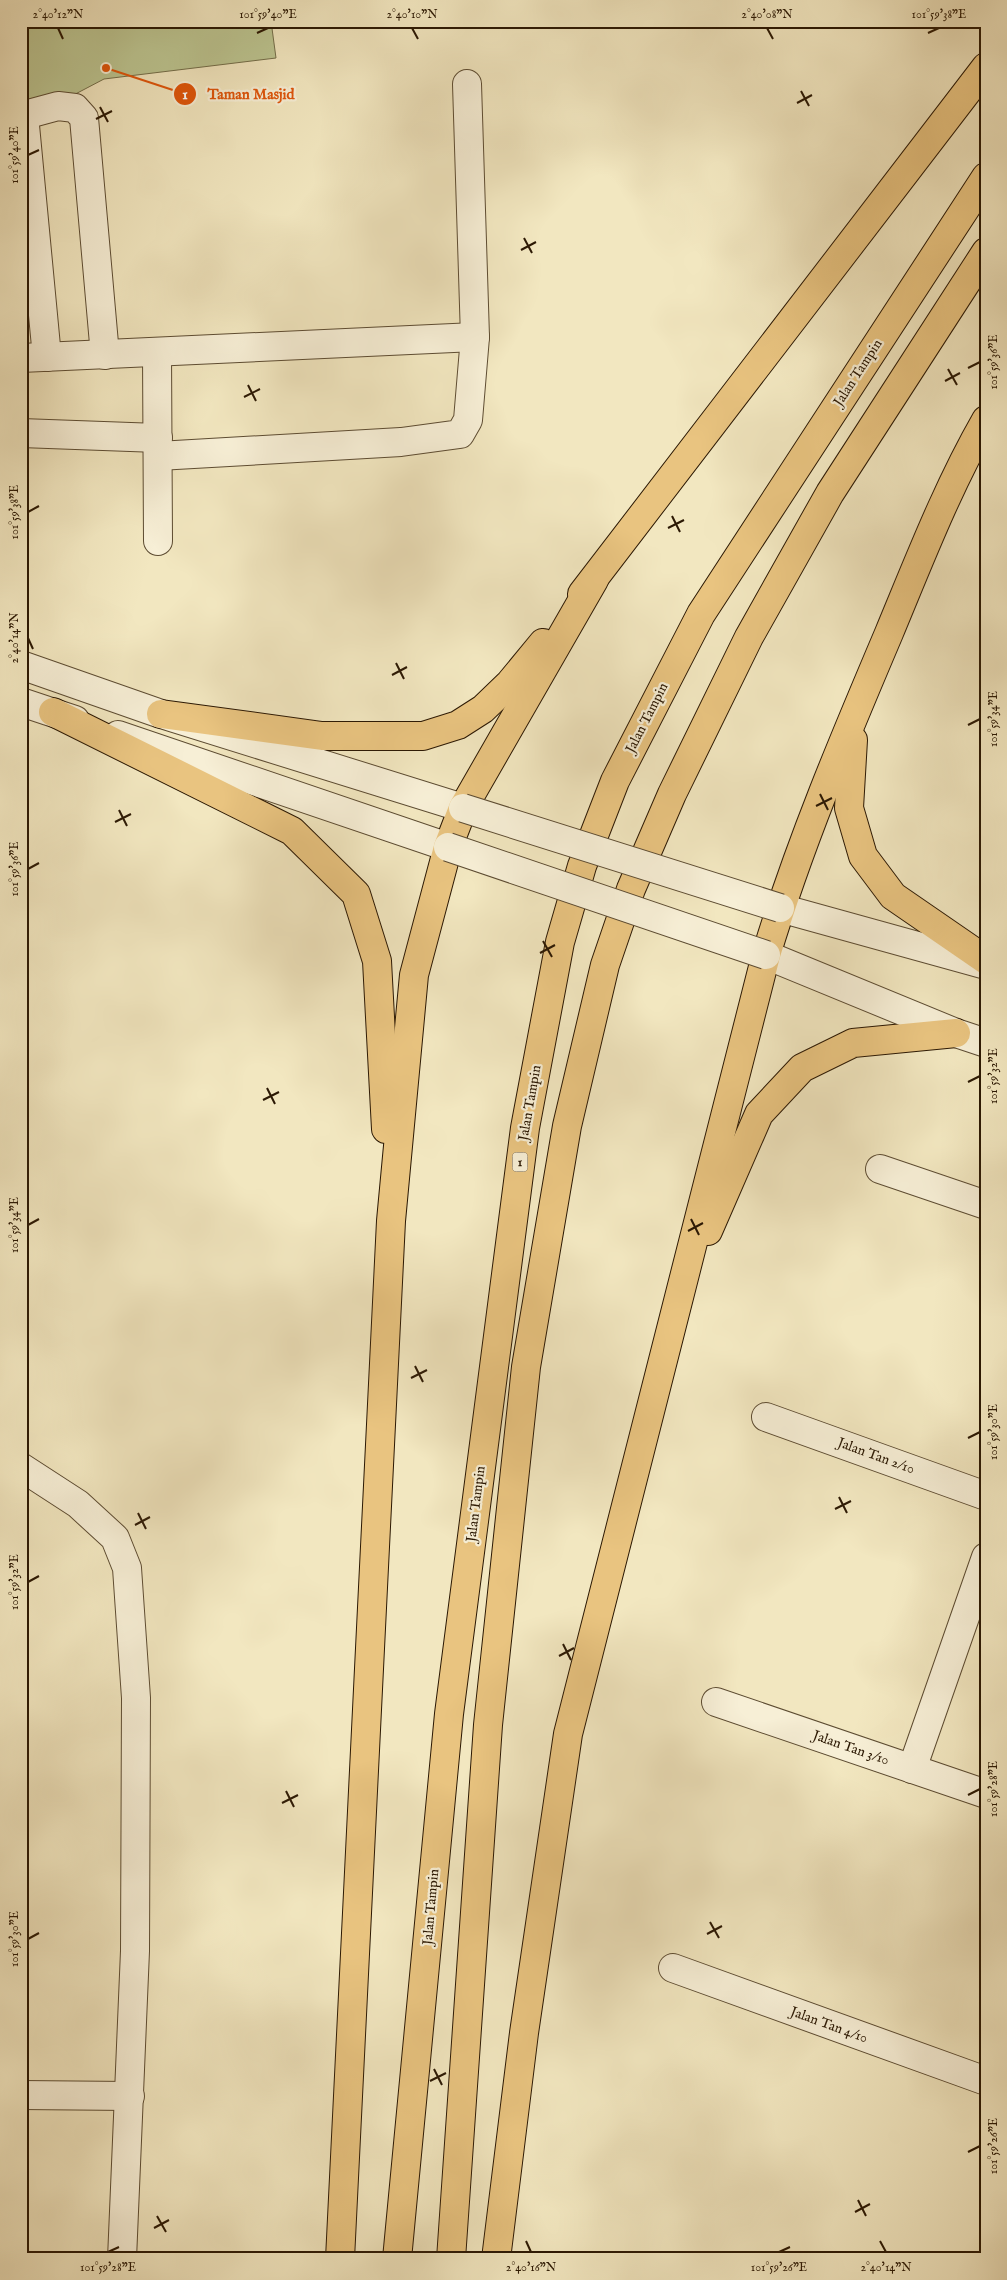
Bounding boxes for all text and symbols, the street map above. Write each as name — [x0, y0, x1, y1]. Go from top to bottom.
text: 2°40'12"N — [33, 7, 84, 22]
text: 101°59'40"E — [239, 7, 297, 22]
text: 2°40'10"N — [386, 7, 438, 22]
text: 2°40'08"N — [741, 7, 793, 22]
text: 101°59'38"E — [912, 7, 966, 22]
callout: Taman Masjid — [172, 79, 304, 109]
text: 1 — [182, 85, 188, 104]
text: Taman Masjid — [207, 85, 295, 104]
text: 101°59'40"E — [7, 126, 22, 184]
text: 101°59'36"E — [986, 334, 1001, 390]
street label: Jalan Tampin — [829, 336, 887, 412]
text: 101°59'38"E — [7, 485, 22, 539]
text: 2°40'14"N — [7, 612, 22, 664]
street label: Jalan Tampin — [621, 679, 673, 758]
text: 101°59'34"E — [986, 691, 1001, 747]
text: 101°59'36"E — [7, 841, 22, 897]
text: 101°59'32"E — [986, 1048, 1001, 1104]
street label: Jalan Tampin — [514, 1063, 546, 1144]
road number: 1 — [512, 1152, 528, 1172]
text: 101°59'34"E — [7, 1197, 22, 1253]
text: 101°59'30"E — [986, 1404, 1001, 1460]
street label: Jalan Tan 2/10 — [833, 1433, 917, 1478]
street label: Jalan Tampin — [462, 1464, 490, 1545]
text: 101°59'32"E — [7, 1554, 22, 1610]
street label: Jalan Tan 3/10 — [809, 1726, 892, 1769]
text: 101°59'28"E — [986, 1761, 1001, 1817]
street label: Jalan Tampin — [419, 1868, 443, 1948]
text: 101°59'30"E — [7, 1911, 22, 1967]
street label: Jalan Tan 4/10 — [786, 2002, 870, 2047]
text: 101°59'26"E — [986, 2118, 1001, 2174]
text: 101°59'28"E — [80, 2260, 136, 2275]
text: 2°40'16"N — [506, 2260, 557, 2275]
text: 101°59'26"E — [751, 2260, 807, 2275]
text: 2°40'14"N — [860, 2260, 912, 2275]

